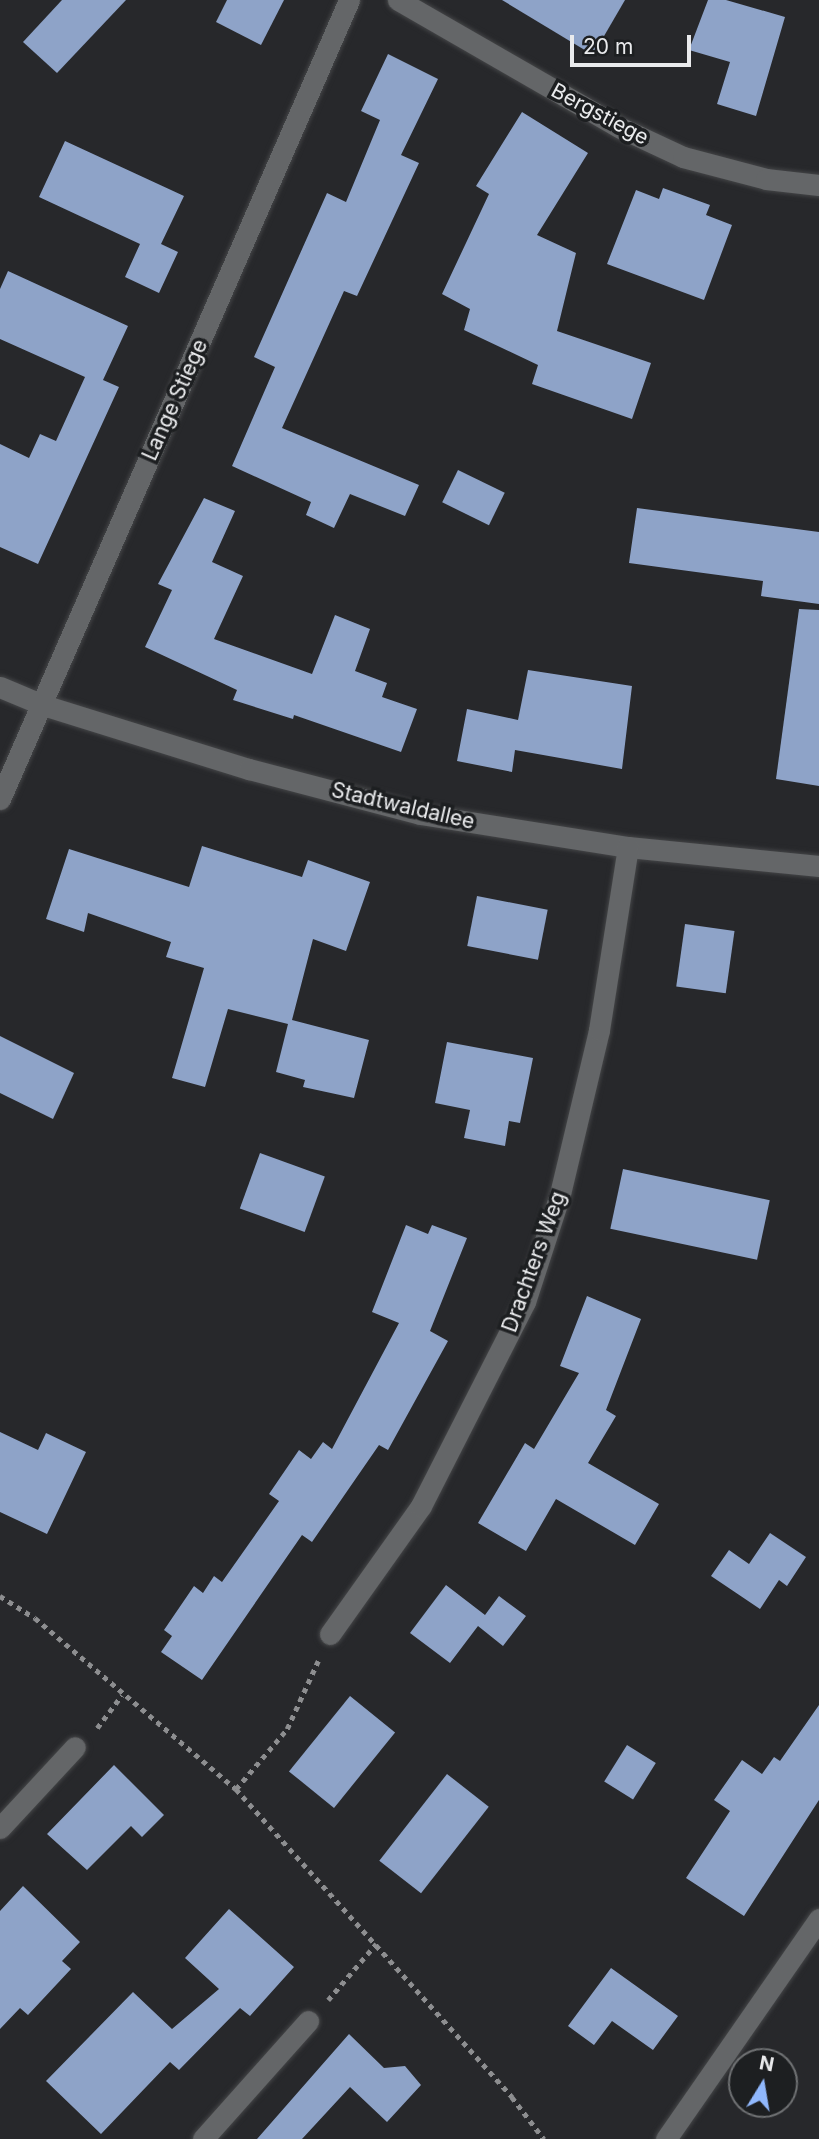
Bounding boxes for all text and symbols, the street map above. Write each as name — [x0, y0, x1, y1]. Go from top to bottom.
scale bar — [574, 21, 695, 65]
text: 20 m — [583, 34, 633, 59]
street label: Bergstiege — [547, 78, 653, 150]
street label: Lange Stiege — [137, 336, 213, 464]
street label: Stadtwaldallee — [329, 777, 477, 835]
street label: Drachters Weg — [497, 1188, 571, 1336]
north arrow — [728, 2048, 798, 2118]
text: N — [757, 2051, 776, 2077]

